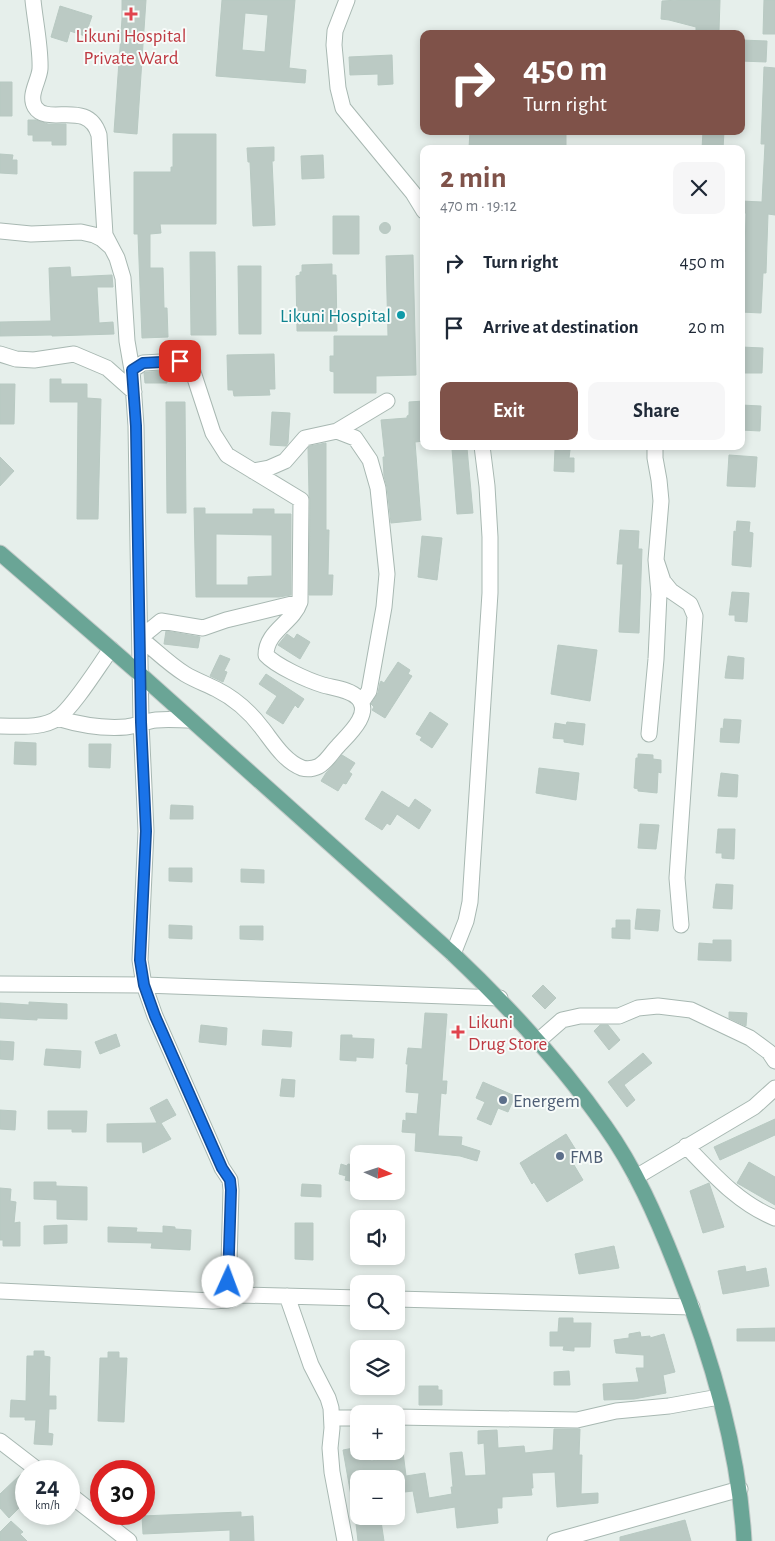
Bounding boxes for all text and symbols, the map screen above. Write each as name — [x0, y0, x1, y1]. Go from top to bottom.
marker: Likuni Hospital Private Ward — [124, 7, 138, 21]
place label: Likuni Hospital Private Ward — [76, 27, 186, 68]
icon: right — [440, 50, 505, 115]
text: 450 m — [523, 52, 608, 87]
text: Turn right — [523, 93, 607, 115]
button: close — [673, 162, 725, 214]
text: 2 min — [440, 163, 507, 193]
text: 470 m · 19:12 — [440, 198, 517, 214]
icon: right — [440, 249, 468, 277]
text: Turn right — [483, 253, 558, 272]
text: 450 m — [680, 253, 725, 272]
place label: Likuni Hospital — [280, 307, 391, 326]
marker: Likuni Hospital — [395, 309, 407, 321]
icon: arrive — [440, 314, 468, 342]
text: Arrive at destination — [483, 318, 639, 337]
text: 20 m — [688, 318, 725, 337]
pin — [159, 340, 201, 382]
icon: arrive — [166, 347, 194, 375]
button: Exit — [440, 382, 578, 440]
button: Share — [588, 382, 725, 440]
place label: Likuni Drug Store — [468, 1013, 547, 1054]
marker: Likuni Drug Store — [452, 1026, 464, 1038]
place label: Energem — [513, 1092, 580, 1111]
marker: Energem — [497, 1094, 509, 1106]
north arrow — [350, 1145, 405, 1200]
map controls — [350, 1145, 405, 1525]
place label: FMB — [570, 1148, 603, 1167]
marker: FMB — [554, 1150, 566, 1162]
button: sound — [350, 1210, 405, 1265]
position arrow — [201, 1255, 253, 1307]
button: search — [350, 1275, 405, 1330]
button: layers — [350, 1340, 405, 1395]
button: + — [350, 1405, 405, 1460]
speed limit sign: 30 — [90, 1460, 155, 1525]
button: − — [350, 1470, 405, 1525]
text: 24 — [35, 1474, 60, 1499]
text: km/h — [35, 1499, 60, 1511]

